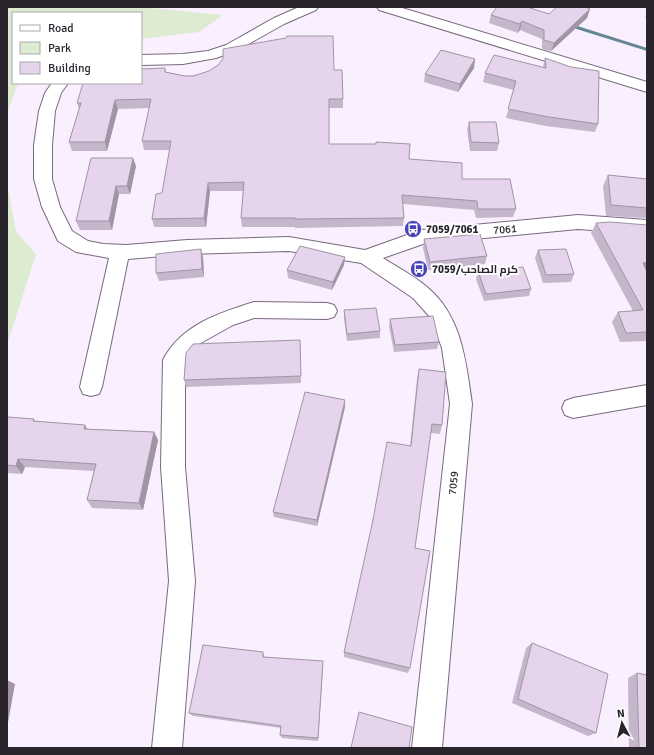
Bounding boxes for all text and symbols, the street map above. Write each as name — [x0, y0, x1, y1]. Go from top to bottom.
legend — [12, 12, 142, 84]
text: Road — [48, 21, 74, 36]
text: Park — [48, 41, 71, 56]
text: Building — [48, 61, 91, 76]
bus stop icon: 7059/7061 — [403, 219, 423, 239]
street label: 7061 — [493, 222, 518, 237]
place label: 7059/7061 — [426, 223, 479, 236]
bus stop icon: كرم الصاحب/7059 — [409, 259, 429, 279]
place label: كرم الصاحب/7059 — [432, 263, 518, 277]
street label: 7059 — [446, 471, 461, 496]
north arrow — [602, 703, 642, 743]
text: N — [616, 707, 625, 720]

